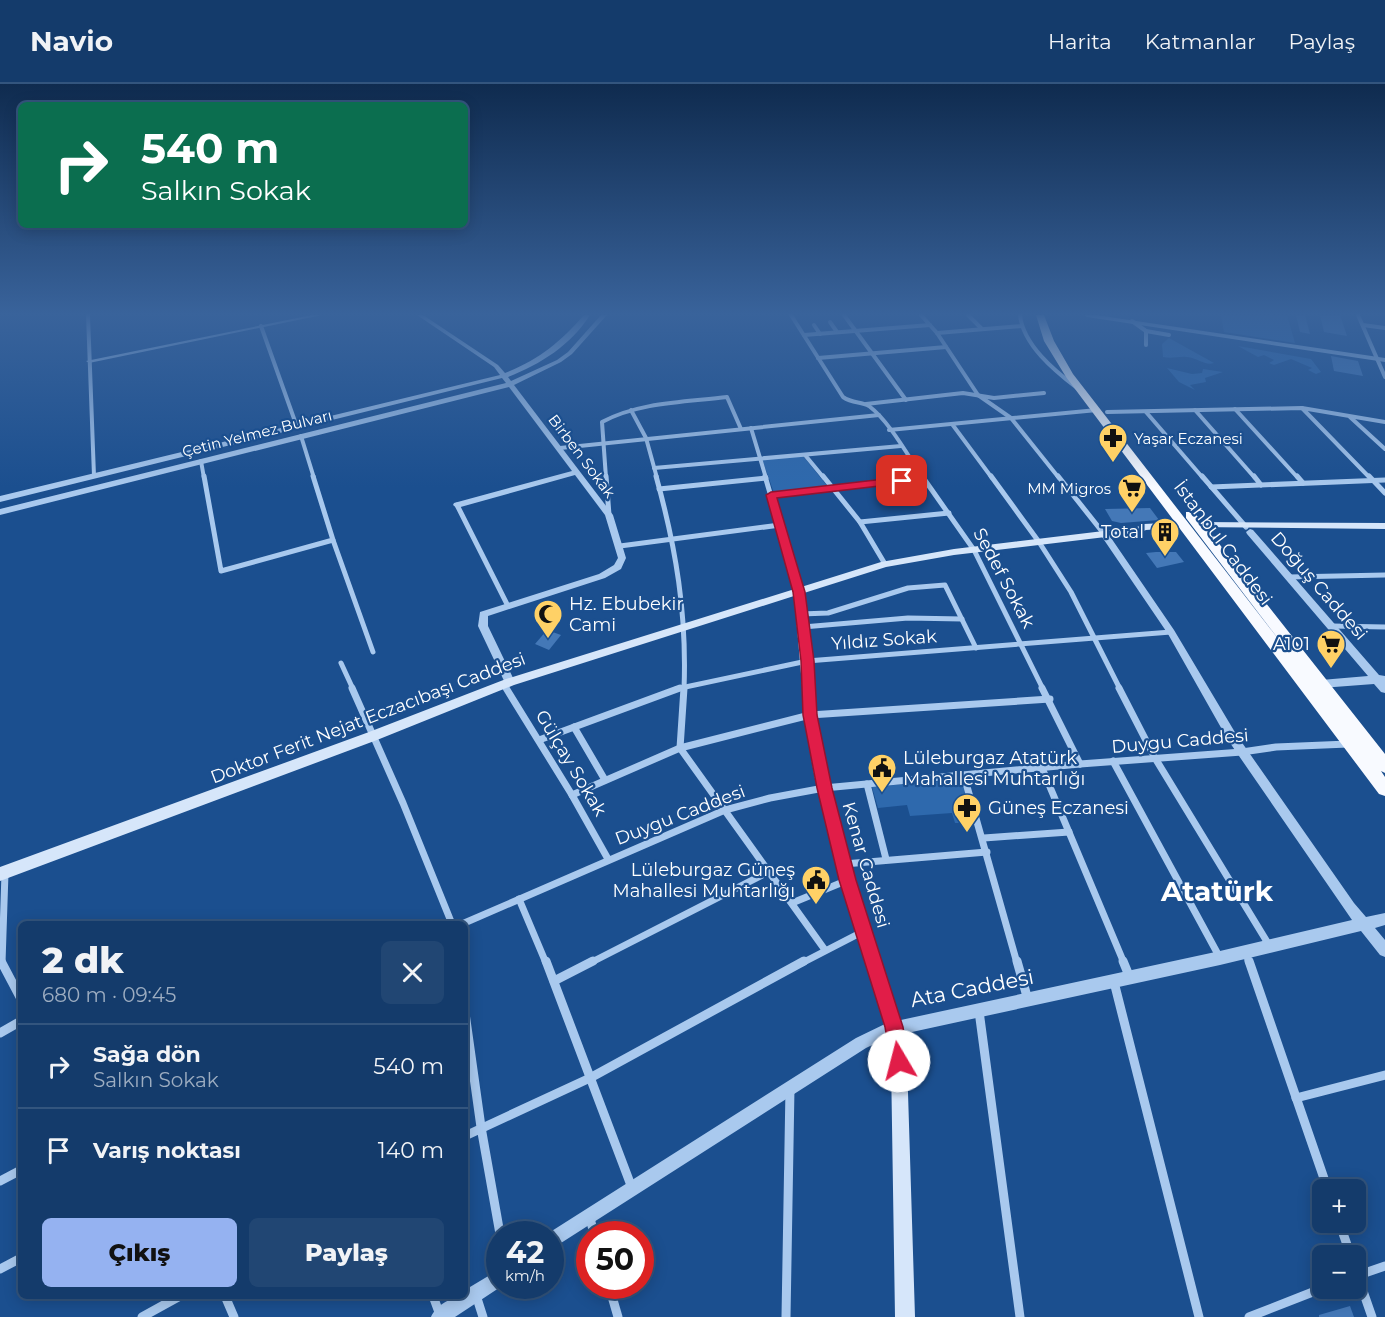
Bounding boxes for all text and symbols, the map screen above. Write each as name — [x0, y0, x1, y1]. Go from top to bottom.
text: Navio — [30, 24, 113, 58]
text: Harita — [1048, 29, 1112, 54]
text: Katmanlar — [1145, 29, 1256, 54]
text: Paylaş — [1289, 29, 1355, 54]
text: 540 m — [141, 122, 279, 174]
icon: right — [42, 126, 120, 204]
text: Salkın Sokak — [141, 174, 311, 207]
street label: Çetin Yelmez Bulvarı — [180, 405, 334, 461]
street label: Birben Sokak — [544, 410, 620, 502]
pharmacy icon: Yaşar Eczanesi — [1097, 422, 1129, 464]
place label: Yaşar Eczanesi — [1134, 429, 1243, 448]
pin — [876, 455, 927, 506]
icon: arrive — [885, 464, 918, 497]
supermarket icon: MM Migros — [1116, 472, 1148, 514]
street label: İstanbul Caddesi — [1169, 476, 1277, 610]
place label: MM Migros — [1027, 479, 1111, 498]
building icon: Total — [1149, 516, 1181, 558]
place label: Total — [1101, 521, 1144, 543]
street label: Sedef Sokak — [968, 524, 1040, 632]
street label: Doğuş Caddesi — [1266, 527, 1372, 645]
place label: Hz. Ebubekir Cami — [569, 593, 684, 636]
mosque icon: Hz. Ebubekir Cami — [532, 598, 564, 640]
street label: Yıldız Sokak — [831, 625, 938, 655]
supermarket icon: A101 — [1315, 628, 1347, 670]
place label: A101 — [1273, 633, 1310, 655]
street label: Doktor Ferit Nejat Eczacıbaşı Caddesi — [207, 648, 529, 788]
street label: Gülçay Sokak — [531, 706, 611, 820]
street label: Duygu Caddesi — [1110, 724, 1250, 758]
place label: Lüleburgaz Atatürk Mahallesi Muhtarlığı — [903, 747, 1085, 790]
public building icon: Lüleburgaz Atatürk Mahallesi Muhtarlığı — [866, 752, 898, 794]
street label: Duygu Caddesi — [612, 780, 748, 850]
pharmacy icon: Güneş Eczanesi — [951, 792, 983, 834]
place label: Güneş Eczanesi — [988, 797, 1129, 819]
street label: Kenar Caddesi — [837, 799, 895, 931]
place label: Lüleburgaz Güneş Mahallesi Muhtarlığı — [613, 859, 795, 902]
public building icon: Lüleburgaz Güneş Mahallesi Muhtarlığı — [800, 864, 832, 906]
district label: Atatürk — [1160, 874, 1274, 908]
text: 2 dk — [42, 938, 124, 982]
button: close — [381, 941, 444, 1004]
street label: Ata Caddesi — [908, 964, 1036, 1012]
text: 680 m · 09:45 — [42, 983, 176, 1007]
position arrow — [867, 1029, 931, 1093]
text: Sağa dön — [93, 1041, 201, 1068]
icon: right — [42, 1050, 75, 1083]
text: 540 m — [373, 1053, 444, 1080]
text: Salkın Sokak — [93, 1068, 219, 1092]
icon: arrive — [42, 1134, 75, 1167]
text: Varış noktası — [93, 1137, 241, 1164]
text: 140 m — [378, 1137, 444, 1164]
map controls — [1312, 1179, 1366, 1299]
button: + — [1312, 1179, 1366, 1233]
button: Çıkış — [42, 1218, 237, 1287]
button: Paylaş — [249, 1218, 444, 1287]
speed limit sign: 50 — [576, 1221, 654, 1299]
text: 42 — [506, 1234, 544, 1271]
button: − — [1312, 1245, 1366, 1299]
text: km/h — [505, 1266, 545, 1285]

